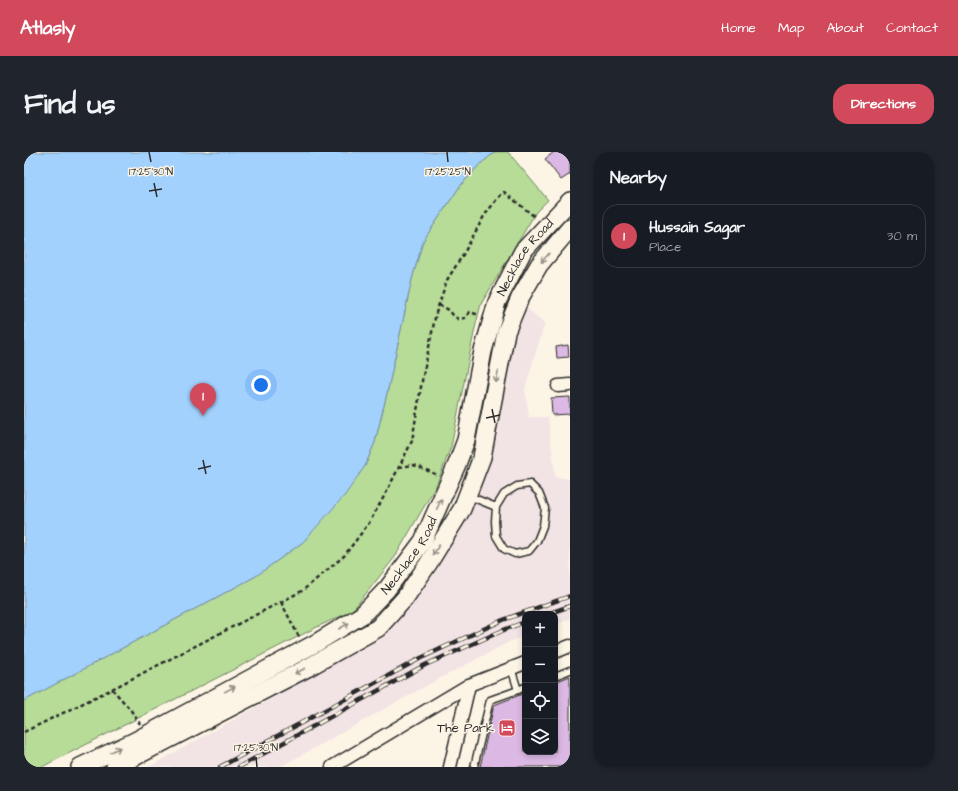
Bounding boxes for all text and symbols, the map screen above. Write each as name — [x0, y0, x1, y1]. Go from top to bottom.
text: Atlasly — [20, 15, 75, 42]
text: Home — [721, 18, 756, 38]
text: Map — [778, 18, 804, 38]
text: About — [826, 18, 864, 38]
text: Contact — [886, 18, 938, 38]
button: Directions — [833, 84, 934, 124]
text: Find us — [24, 85, 115, 124]
text: 17°25'30"N — [129, 165, 173, 179]
text: 17°25'25"N — [425, 165, 471, 179]
text: Nearby — [610, 166, 667, 190]
street label: Necklace Road — [493, 215, 558, 299]
text: Hussain Sagar — [649, 217, 745, 238]
text: 1 — [623, 227, 625, 245]
text: 30 m — [887, 227, 917, 245]
text: Place — [649, 238, 681, 256]
one-way arrow — [540, 253, 549, 263]
one-way arrow — [493, 370, 501, 383]
your location — [251, 375, 271, 395]
pin: 1 — [190, 383, 216, 416]
one-way arrow — [436, 499, 443, 511]
street label: Necklace Road — [377, 514, 442, 599]
one-way arrow — [432, 545, 440, 556]
map controls — [522, 611, 558, 755]
button: + — [522, 611, 558, 647]
one-way arrow — [338, 622, 350, 630]
button: − — [522, 647, 558, 683]
one-way arrow — [294, 668, 306, 675]
button: locate — [522, 683, 558, 719]
one-way arrow — [224, 685, 236, 693]
hotel icon: The Park — [497, 718, 517, 738]
place label: The Park — [437, 719, 494, 737]
button: layers — [522, 719, 558, 755]
text: 17°25'30"N — [234, 741, 278, 755]
one-way arrow — [109, 746, 121, 753]

